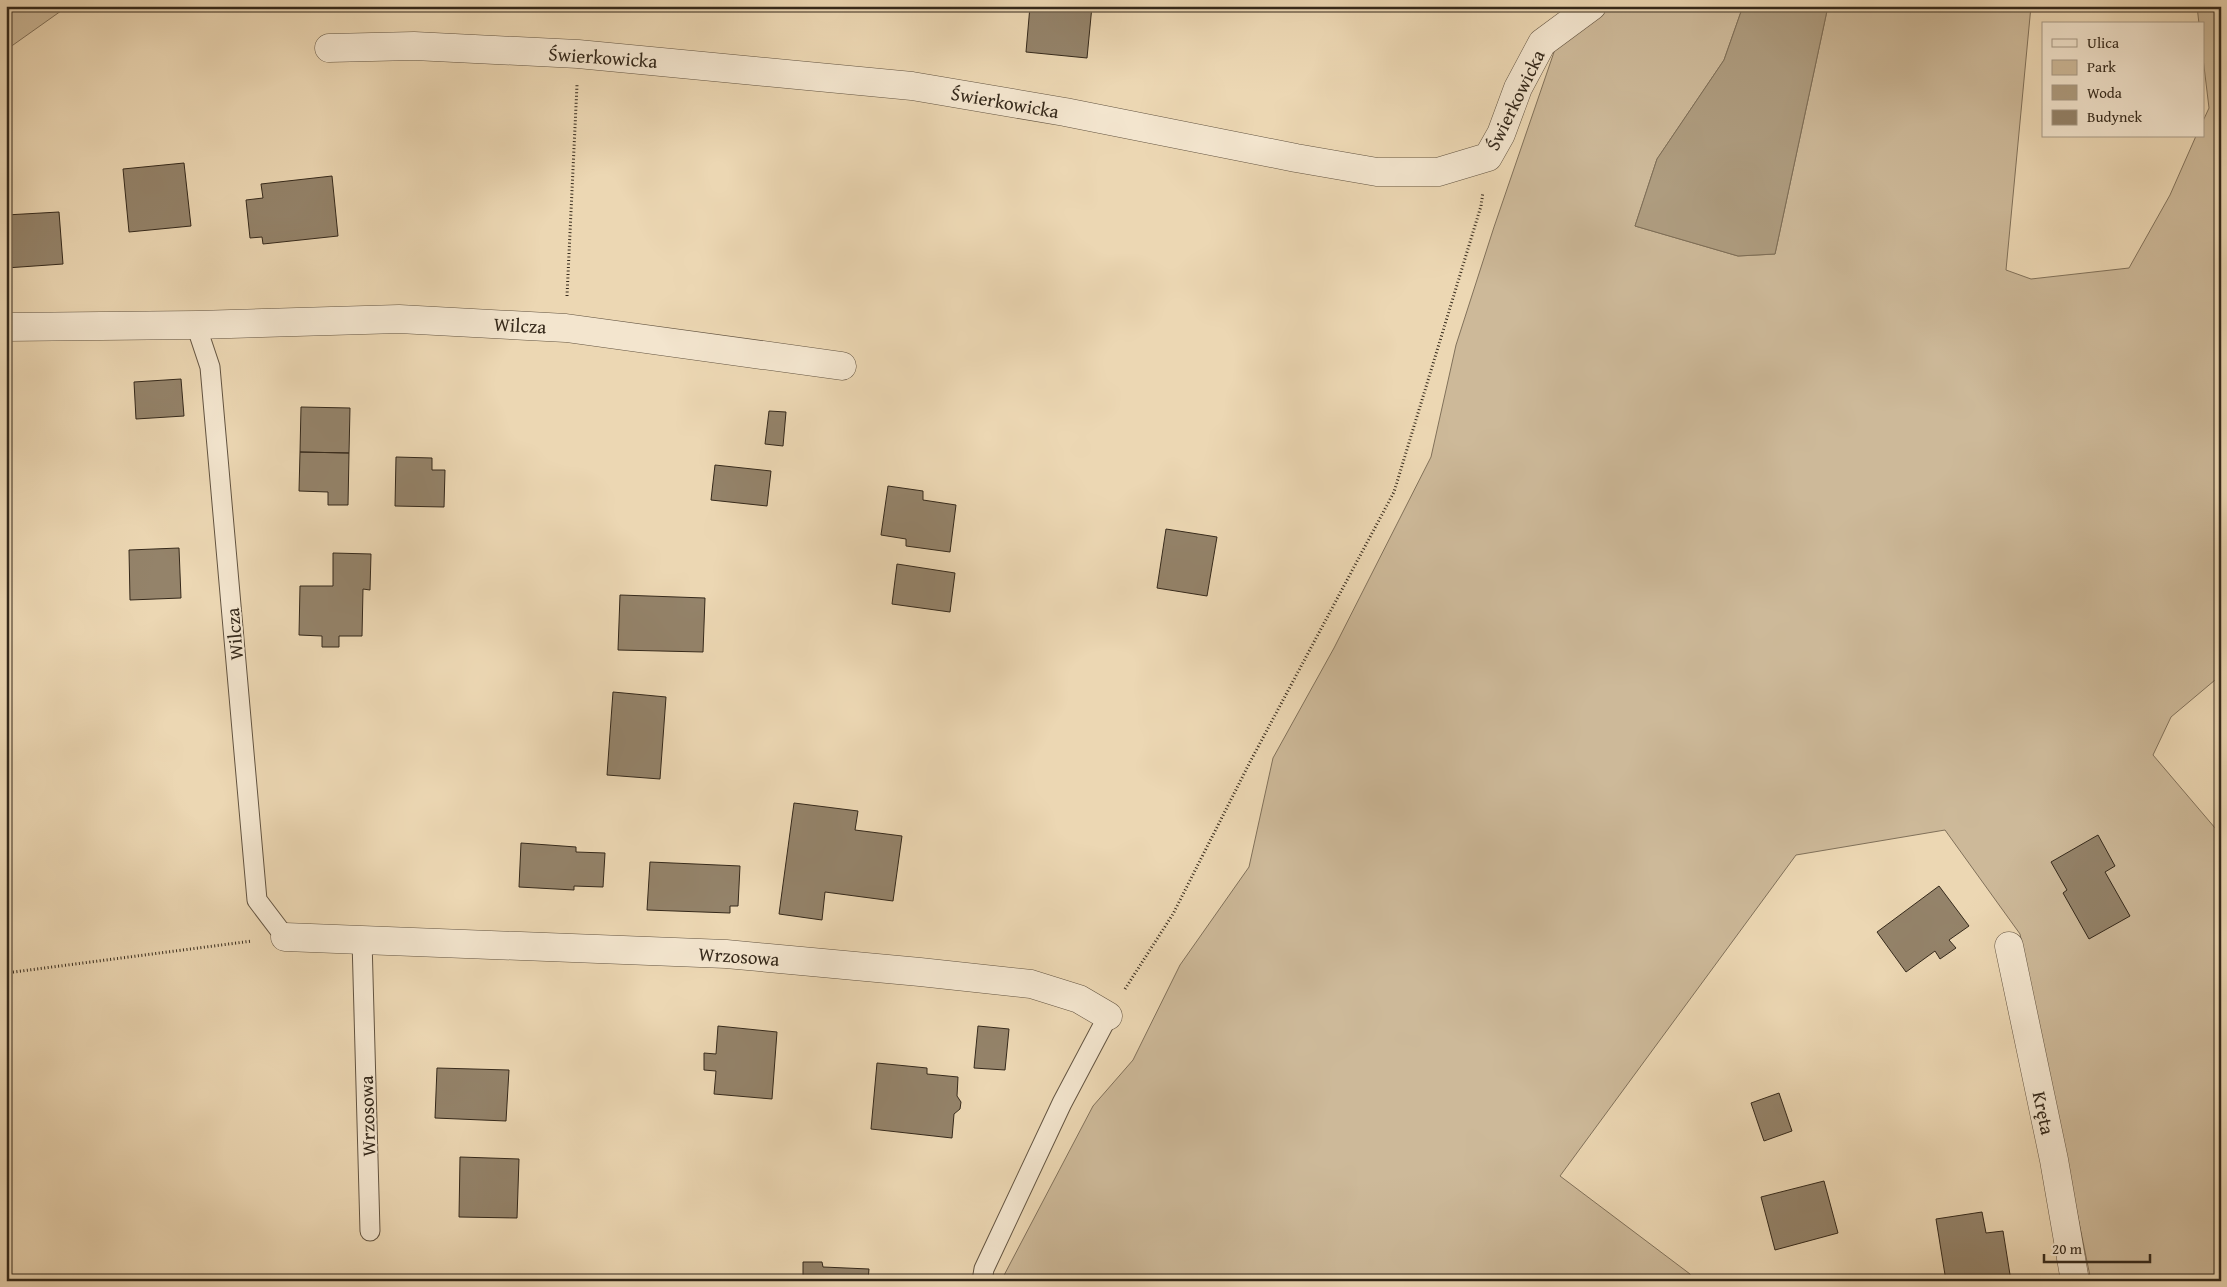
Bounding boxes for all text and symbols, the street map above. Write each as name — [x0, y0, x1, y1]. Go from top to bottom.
legend — [2042, 22, 2204, 138]
text: Ulica — [2087, 32, 2119, 53]
street label: Świerkowicka — [548, 39, 658, 75]
street label: Świerkowicka — [1478, 45, 1552, 155]
text: Park — [2087, 56, 2116, 77]
street label: Świerkowicka — [949, 79, 1061, 125]
text: Woda — [2087, 82, 2122, 103]
text: Budynek — [2087, 106, 2143, 127]
street label: Wilcza — [493, 310, 547, 340]
street label: Wilcza — [218, 607, 250, 661]
street label: Wrzosowa — [698, 939, 780, 973]
street label: Wrzosowa — [352, 1075, 382, 1157]
street label: Kręta — [2026, 1089, 2062, 1137]
scale bar — [2044, 1232, 2151, 1264]
text: 20 m — [2052, 1238, 2083, 1259]

